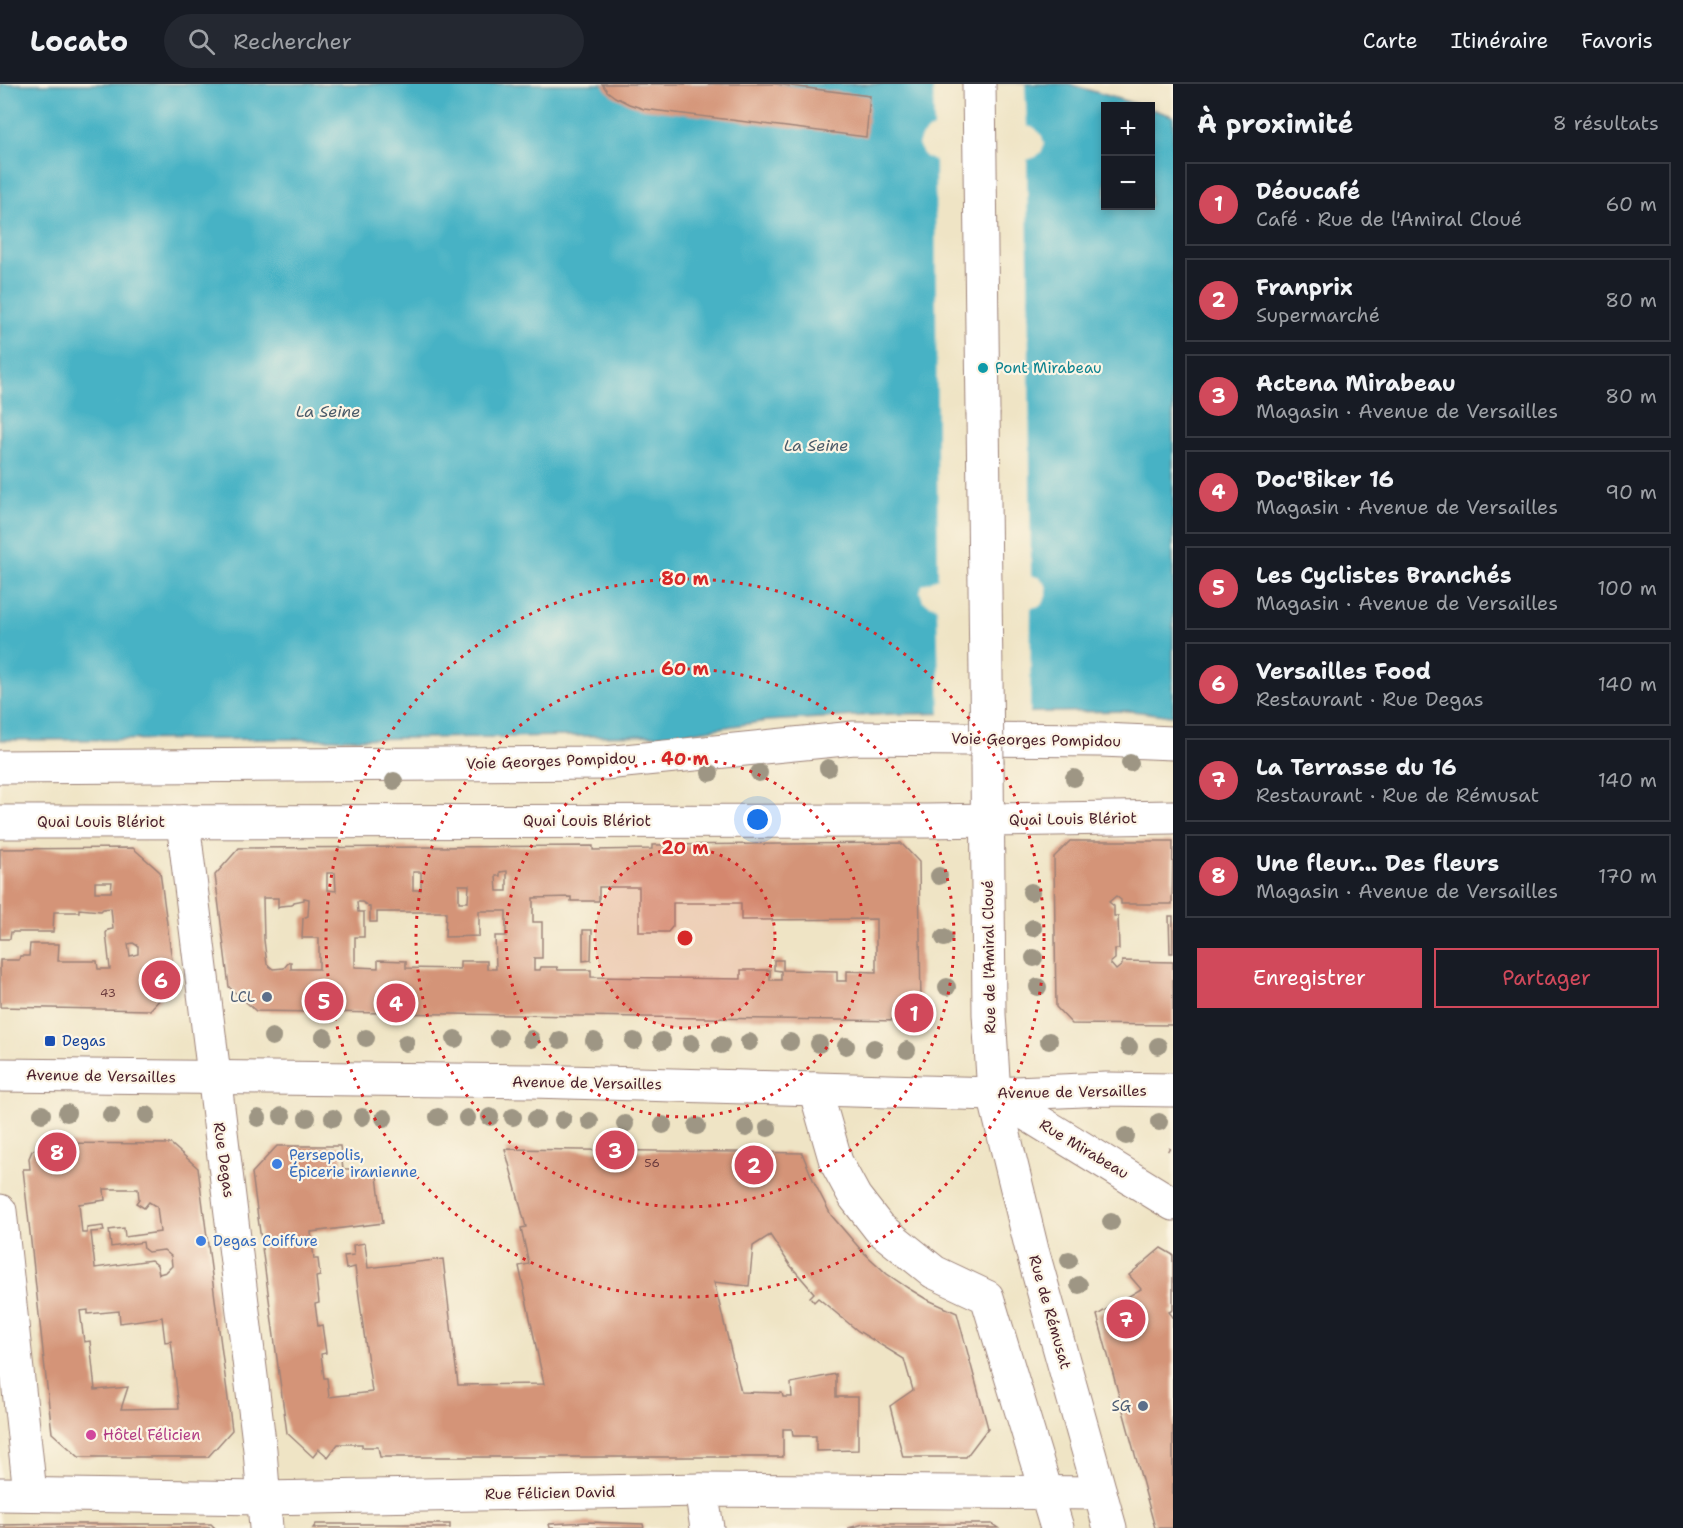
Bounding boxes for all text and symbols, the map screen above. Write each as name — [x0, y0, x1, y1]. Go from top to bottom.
search box — [164, 14, 584, 68]
text: Locato — [30, 22, 128, 60]
icon: search — [185, 25, 218, 58]
text: Rechercher — [233, 27, 352, 56]
text: Carte — [1363, 27, 1418, 55]
text: Itinéraire — [1451, 27, 1548, 55]
text: Favoris — [1581, 27, 1653, 55]
map controls — [1101, 102, 1155, 210]
button: + — [1101, 102, 1155, 156]
text: À proximité — [1197, 106, 1353, 141]
text: 8 résultats — [1553, 110, 1659, 136]
button: − — [1101, 156, 1155, 210]
text: Déoucafé — [1256, 177, 1360, 206]
text: 1 — [1214, 191, 1223, 217]
text: 60 m — [1605, 191, 1657, 217]
text: Café · Rue de l'Amiral Cloué — [1256, 206, 1522, 232]
text: Franprix — [1256, 273, 1353, 302]
text: 2 — [1212, 287, 1226, 313]
text: 80 m — [1605, 287, 1657, 313]
text: Supermarché — [1256, 302, 1380, 328]
place label: Pont Mirabeau — [995, 358, 1102, 378]
marker: Pont Mirabeau — [976, 361, 990, 375]
text: Actena Mirabeau — [1256, 369, 1456, 398]
text: 3 — [1212, 383, 1226, 409]
text: 80 m — [1605, 383, 1657, 409]
text: Magasin · Avenue de Versailles — [1256, 398, 1558, 424]
water label: La Seine — [296, 401, 360, 422]
water label: La Seine — [784, 435, 848, 456]
text: Doc'Biker 16 — [1256, 465, 1394, 494]
text: 4 — [1212, 479, 1226, 505]
text: 90 m — [1605, 479, 1657, 505]
text: Magasin · Avenue de Versailles — [1256, 494, 1558, 520]
text: Les Cyclistes Branchés — [1256, 561, 1511, 590]
text: 80 m — [661, 567, 709, 591]
text: 5 — [1212, 575, 1225, 601]
text: 100 m — [1597, 575, 1657, 601]
text: Magasin · Avenue de Versailles — [1256, 590, 1558, 616]
text: 60 m — [661, 657, 709, 681]
text: Versailles Food — [1256, 657, 1431, 686]
text: 6 — [1212, 671, 1226, 697]
text: 140 m — [1598, 671, 1657, 697]
text: Restaurant · Rue Degas — [1256, 686, 1484, 712]
street label: Voie Georges Pompidou — [951, 729, 1121, 751]
text: 40 m — [661, 747, 709, 771]
street label: Voie Georges Pompidou — [466, 748, 636, 774]
text: La Terrasse du 16 — [1256, 753, 1457, 782]
text: 7 — [1212, 767, 1226, 793]
text: 140 m — [1598, 767, 1657, 793]
text: Restaurant · Rue de Rémusat — [1256, 782, 1539, 808]
your location — [743, 805, 772, 834]
street label: Quai Louis Blériot — [1009, 808, 1137, 830]
street label: Quai Louis Blériot — [523, 811, 651, 831]
street label: Quai Louis Blériot — [37, 812, 165, 832]
text: 20 m — [661, 836, 709, 860]
text: Une fleur... Des fleurs — [1256, 849, 1499, 878]
text: 8 — [1212, 863, 1226, 889]
text: 170 m — [1598, 863, 1657, 889]
text: Magasin · Avenue de Versailles — [1256, 878, 1558, 904]
street label: Rue de l'Amiral Cloué — [978, 880, 1000, 1034]
centre of rings — [675, 928, 695, 948]
button: Enregistrer — [1197, 948, 1422, 1008]
button: Partager — [1434, 948, 1659, 1008]
pin: 6 — [142, 958, 180, 1002]
pin: 5 — [304, 978, 344, 1024]
pin: 4 — [376, 980, 416, 1026]
house number: 43 — [100, 985, 116, 1001]
place label: LCL — [230, 987, 255, 1007]
marker: LCL — [260, 990, 274, 1004]
pin: 1 — [894, 990, 934, 1036]
place label: Degas — [62, 1031, 106, 1051]
marker: Degas — [43, 1034, 57, 1048]
street label: Avenue de Versailles — [26, 1065, 176, 1087]
street label: Avenue de Versailles — [512, 1072, 662, 1094]
street label: Avenue de Versailles — [997, 1081, 1147, 1103]
street label: Rue Mirabeau — [1036, 1114, 1132, 1184]
street label: Rue Degas — [209, 1121, 239, 1199]
pin: 3 — [596, 1128, 634, 1172]
pin: 8 — [38, 1130, 76, 1174]
pin: 2 — [734, 1142, 774, 1188]
place label: Persepolis, Épicerie iranienne — [289, 1145, 417, 1182]
house number: 56 — [644, 1155, 660, 1171]
marker: Persepolis, Épicerie iranienne — [270, 1157, 284, 1171]
place label: Degas Coiffure — [213, 1231, 318, 1251]
marker: Degas Coiffure — [194, 1234, 208, 1248]
street label: Rue de Rémusat — [1024, 1253, 1076, 1371]
pin: 7 — [1106, 1296, 1146, 1342]
place label: SG — [1111, 1396, 1131, 1416]
marker: SG — [1136, 1399, 1150, 1413]
place label: Hôtel Félicien — [103, 1425, 200, 1445]
marker: Hôtel Félicien — [84, 1428, 98, 1442]
street label: Rue Félicien David — [485, 1482, 616, 1504]

